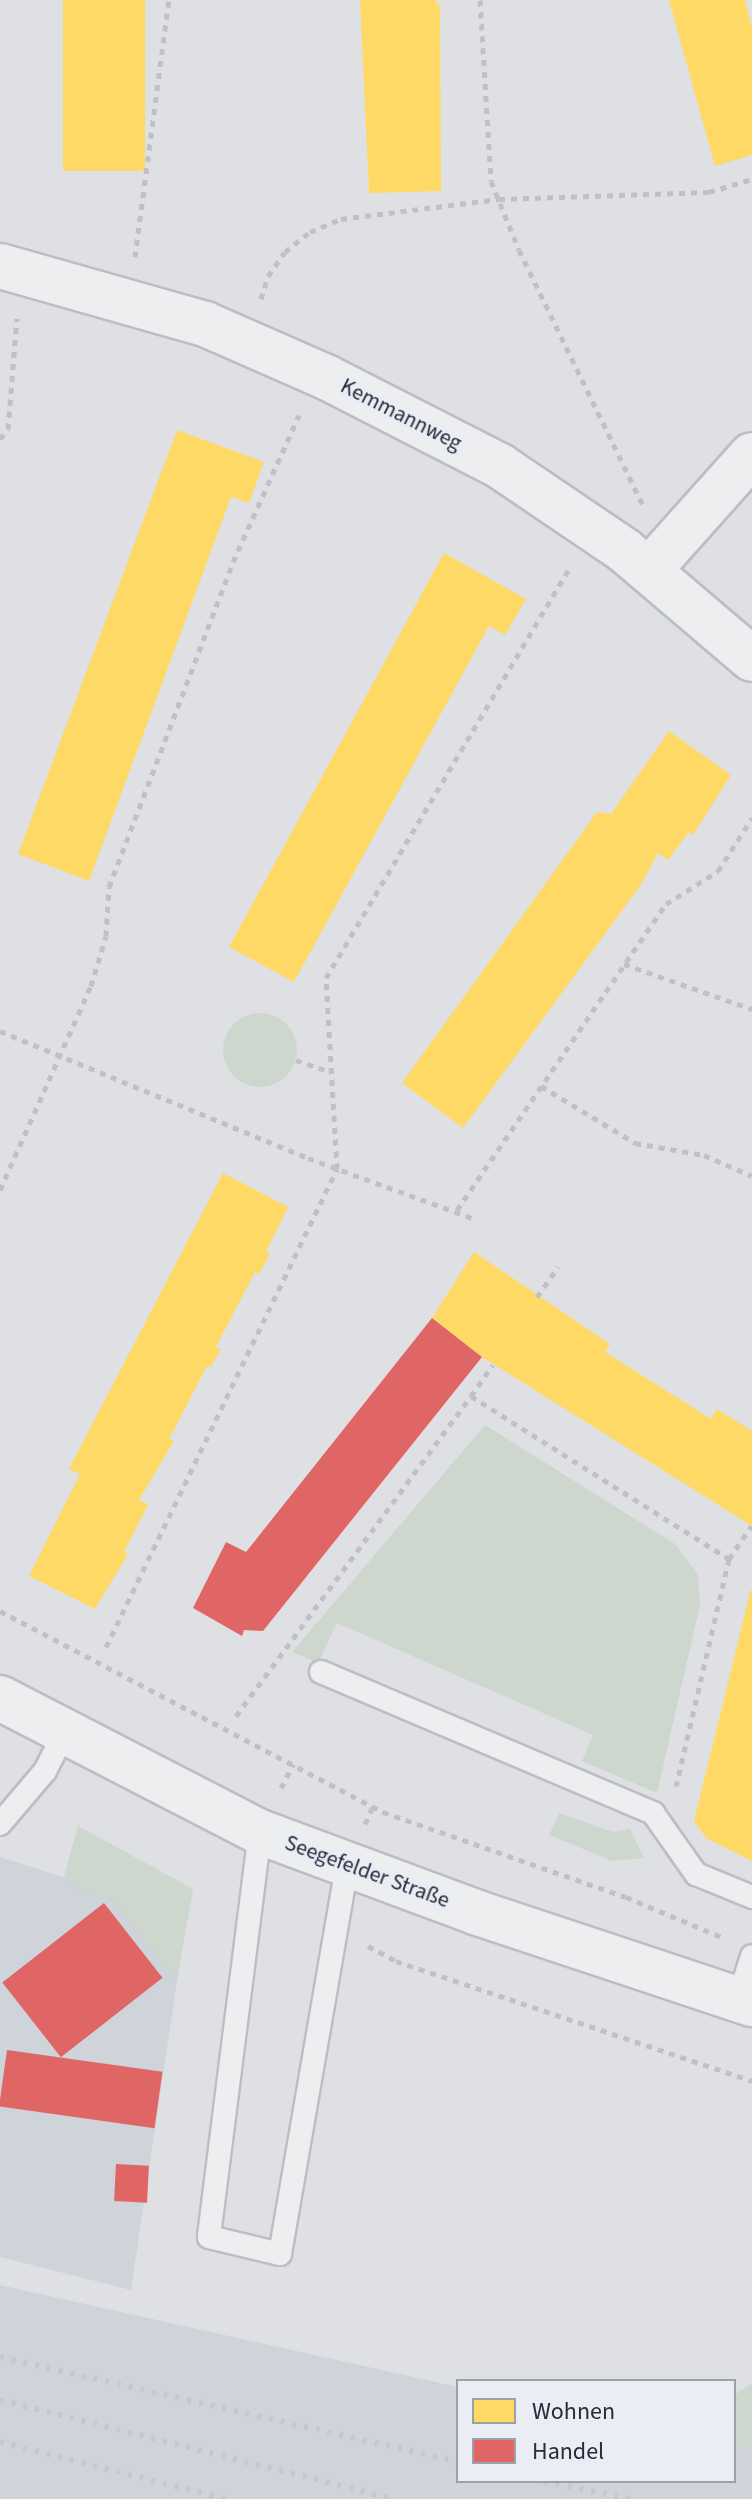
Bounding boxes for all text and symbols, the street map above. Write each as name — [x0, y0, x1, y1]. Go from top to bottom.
street label: Kemmannweg — [336, 373, 466, 457]
street label: Seegefelder Straße — [281, 1830, 453, 1914]
legend — [456, 2379, 736, 2483]
text: Wohnen — [532, 2394, 615, 2429]
text: Handel — [532, 2434, 604, 2469]

